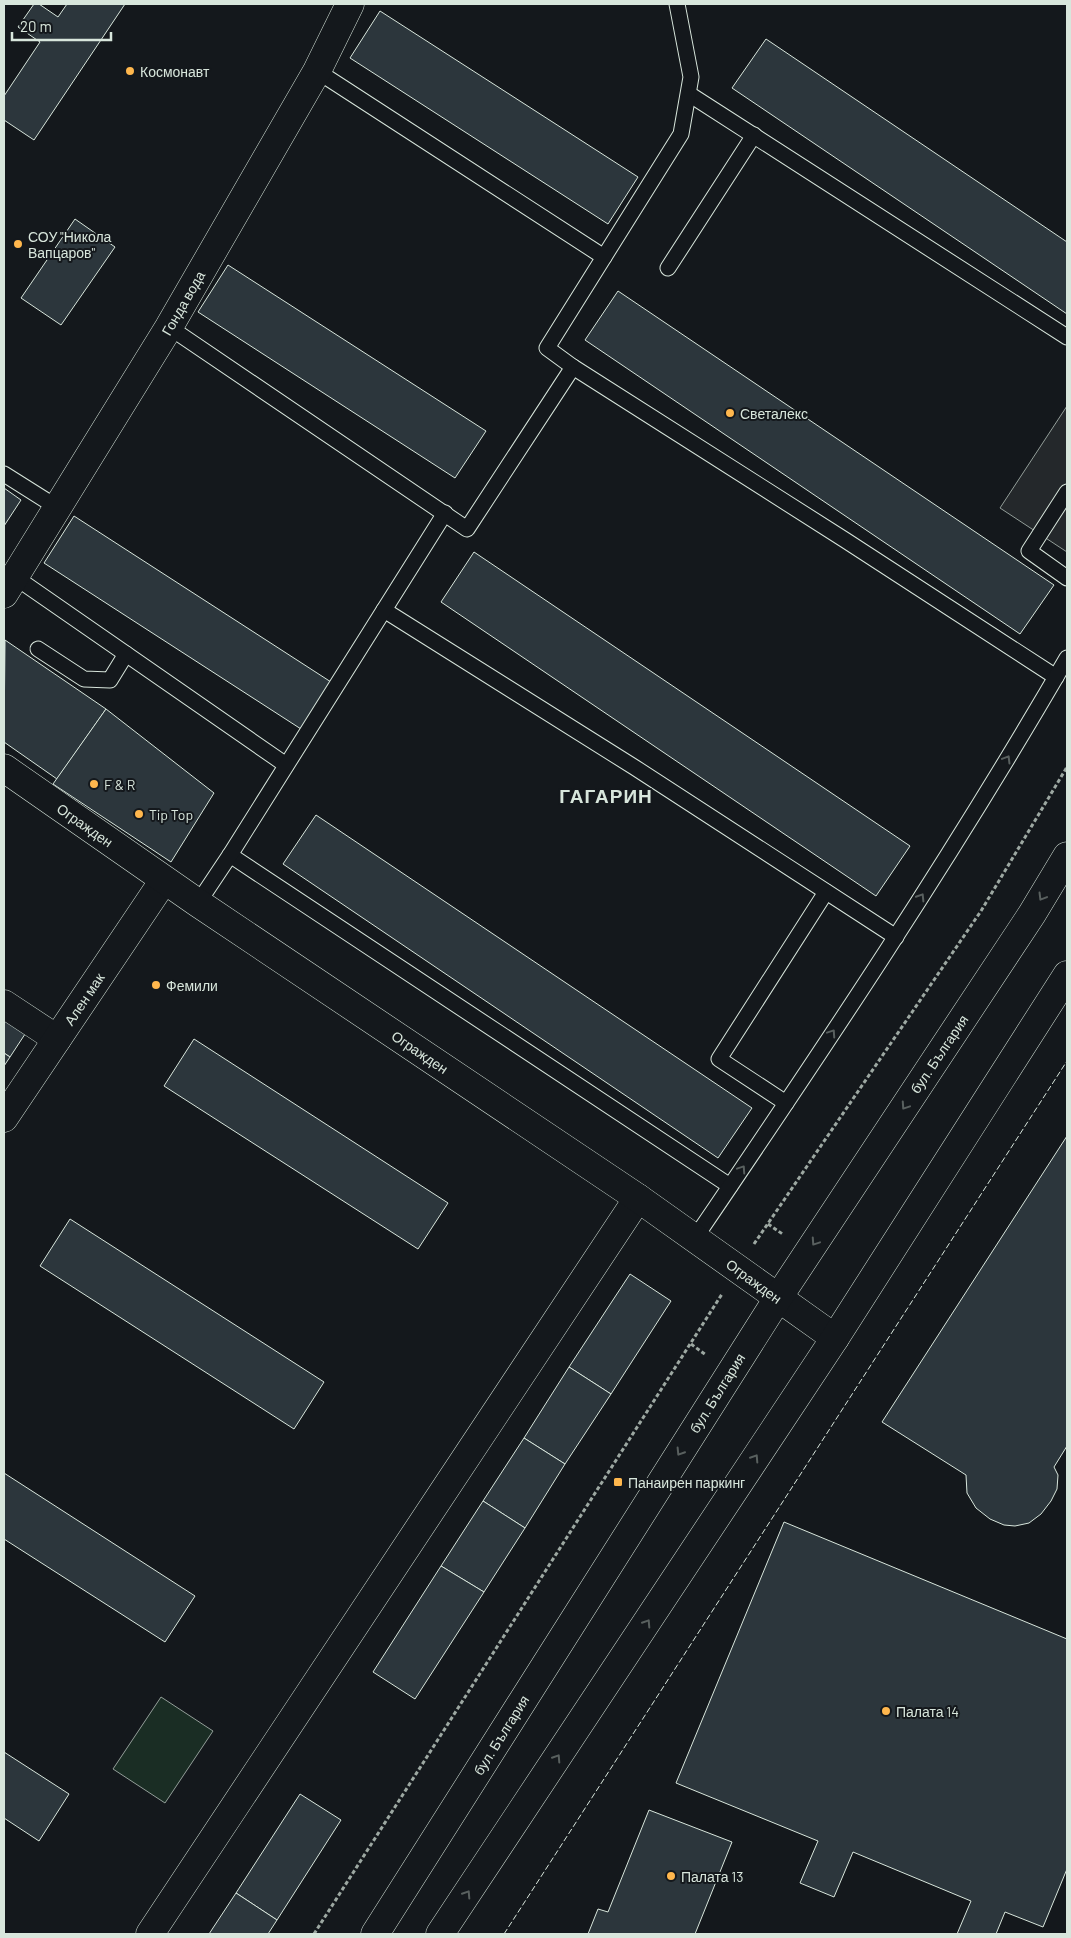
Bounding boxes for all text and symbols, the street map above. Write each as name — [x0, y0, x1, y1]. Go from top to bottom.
scale bar — [12, 10, 111, 42]
text: 20 m — [20, 17, 52, 35]
place label: Космонавт — [140, 63, 210, 80]
marker: Космонавт — [124, 65, 136, 77]
place label: СОУ "Никола Вапцаров" — [28, 228, 112, 261]
marker: СОУ "Никола Вапцаров" — [12, 238, 24, 250]
street label: Гонда вода — [158, 268, 208, 338]
place label: Светалекс — [740, 405, 808, 422]
marker: Светалекс — [724, 407, 736, 419]
one-way arrow — [1000, 756, 1010, 765]
place label: F & R — [104, 776, 135, 793]
marker: F & R — [88, 778, 100, 790]
district label: ГАГАРИН — [559, 784, 653, 807]
street label: Огражден — [54, 800, 116, 850]
place label: Tip Top — [149, 806, 193, 823]
marker: Tip Top — [133, 808, 145, 820]
one-way arrow — [1039, 892, 1049, 901]
one-way arrow — [914, 894, 924, 903]
street label: Ален мак — [60, 969, 108, 1028]
place label: Фемили — [166, 977, 218, 994]
marker: Фемили — [150, 979, 162, 991]
street label: бул. България — [906, 1011, 972, 1097]
street label: Огражден — [388, 1027, 452, 1077]
one-way arrow — [826, 1030, 835, 1039]
one-way arrow — [902, 1101, 911, 1110]
one-way arrow — [736, 1165, 745, 1174]
one-way arrow — [812, 1236, 821, 1246]
street label: Огражден — [723, 1255, 785, 1307]
street label: бул. България — [686, 1350, 748, 1436]
one-way arrow — [676, 1447, 686, 1456]
one-way arrow — [749, 1454, 759, 1463]
place label: Панаирен паркинг — [628, 1474, 745, 1491]
marker: Панаирен паркинг — [612, 1476, 624, 1488]
one-way arrow — [640, 1619, 650, 1628]
street label: бул. България — [470, 1692, 532, 1778]
place label: Палата 14 — [896, 1703, 959, 1720]
marker: Палата 14 — [880, 1705, 892, 1717]
one-way arrow — [551, 1754, 560, 1764]
place label: Палата 13 — [681, 1868, 743, 1885]
marker: Палата 13 — [665, 1870, 677, 1882]
one-way arrow — [461, 1890, 470, 1899]

